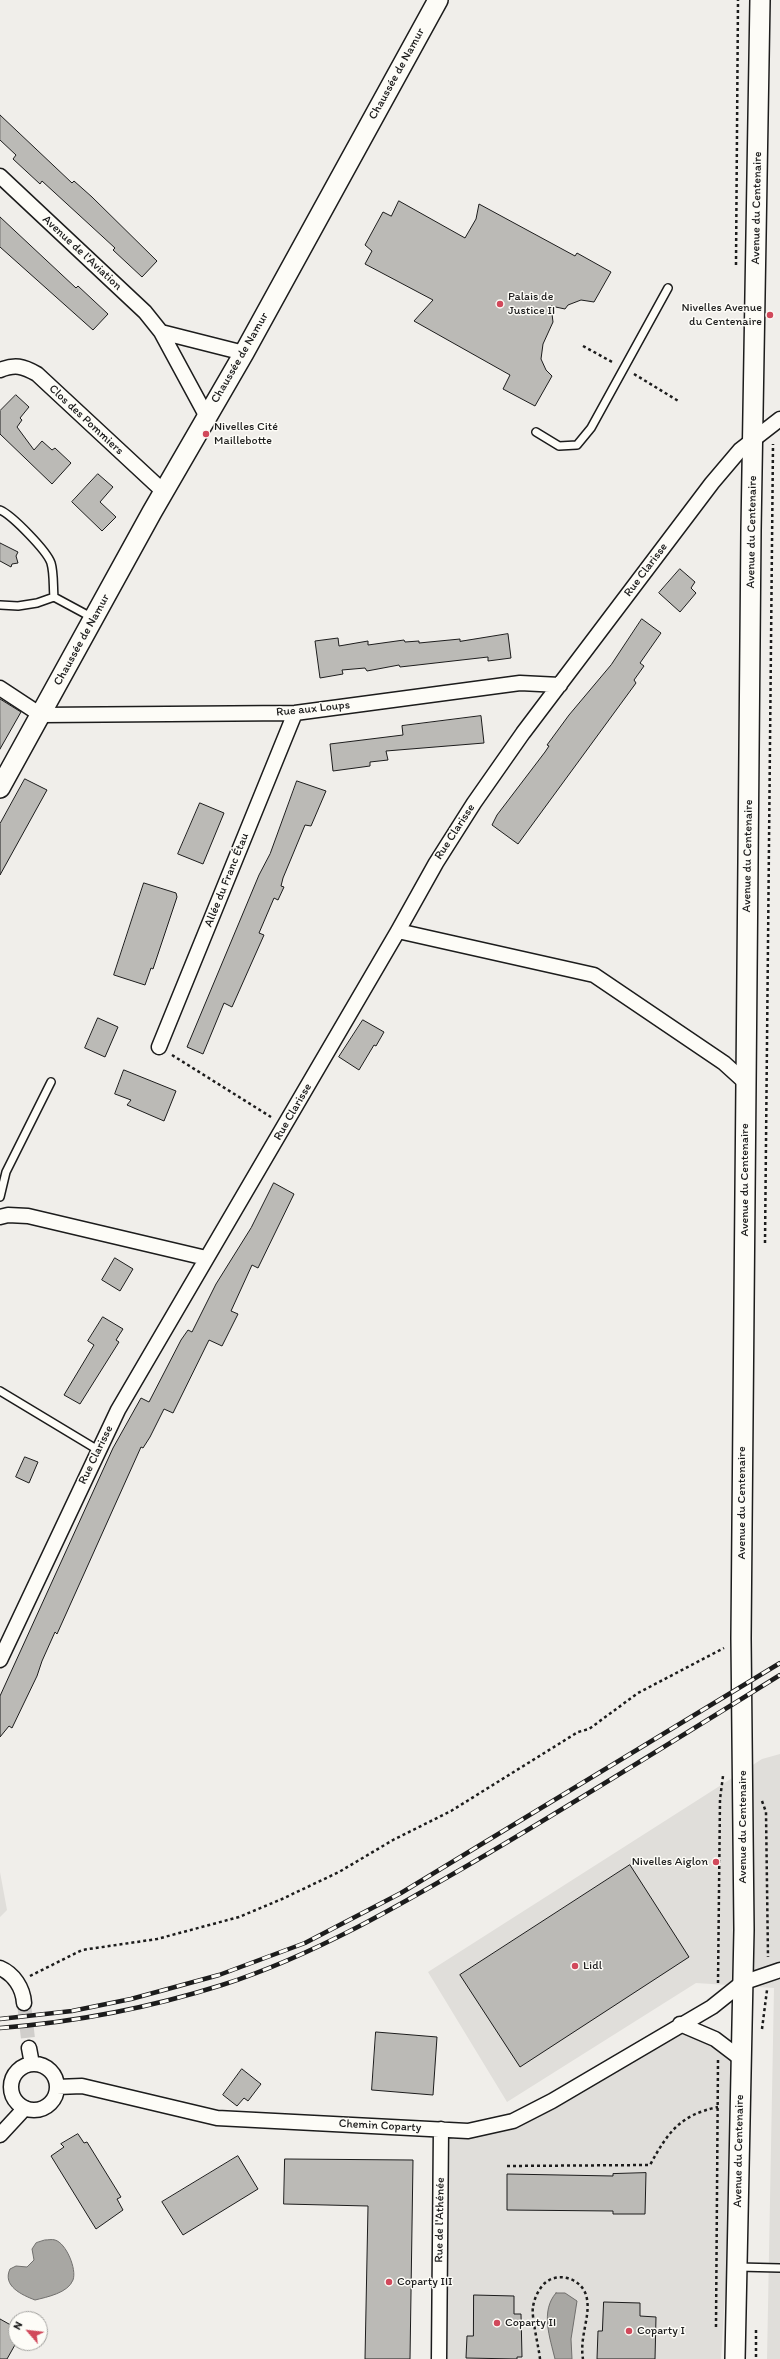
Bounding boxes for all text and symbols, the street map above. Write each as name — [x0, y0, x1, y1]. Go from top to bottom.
street label: Chaussée de Namur — [366, 26, 428, 122]
street label: Avenue du Centenaire — [749, 151, 765, 265]
street label: Avenue de l'Aviation — [39, 212, 125, 294]
place label: Palais de Justice II — [508, 290, 555, 318]
marker: Palais de Justice II — [495, 299, 505, 309]
place label: Nivelles Avenue du Centenaire — [681, 301, 762, 329]
street label: Chaussée de Namur — [208, 310, 272, 406]
marker: Nivelles Avenue du Centenaire — [765, 310, 775, 320]
street label: Clos des Pommiers — [46, 382, 126, 458]
place label: Nivelles Cité Maillebotte — [214, 420, 278, 448]
marker: Nivelles Cité Maillebotte — [201, 429, 211, 439]
street label: Avenue du Centenaire — [744, 475, 760, 589]
street label: Rue Clarisse — [621, 540, 671, 600]
street label: Chaussée de Namur — [51, 592, 113, 688]
street label: Rue aux Loups — [275, 698, 351, 720]
street label: Avenue du Centenaire — [740, 799, 756, 913]
street label: Rue Clarisse — [432, 801, 478, 863]
street label: Allée du Franc Étau — [202, 831, 252, 929]
street label: Rue Clarisse — [271, 1081, 315, 1143]
street label: Avenue du Centenaire — [738, 1123, 752, 1237]
street label: Rue Clarisse — [76, 1423, 116, 1487]
street label: Avenue du Centenaire — [735, 1446, 749, 1560]
street label: Avenue du Centenaire — [736, 1770, 750, 1884]
place label: Nivelles Aiglon — [632, 1855, 708, 1869]
marker: Nivelles Aiglon — [711, 1857, 721, 1867]
place label: Lidl — [583, 1959, 602, 1973]
marker: Lidl — [570, 1961, 580, 1971]
street label: Avenue du Centenaire — [731, 2094, 747, 2208]
street label: Chemin Coparty — [338, 2117, 422, 2135]
street label: Rue de l'Athénée — [432, 2177, 448, 2263]
place label: Coparty III — [397, 2275, 453, 2289]
marker: Coparty III — [384, 2277, 394, 2287]
north arrow — [8, 2311, 48, 2351]
place label: Coparty II — [505, 2316, 556, 2330]
marker: Coparty II — [492, 2318, 502, 2328]
text: N — [10, 2319, 25, 2332]
place label: Coparty I — [637, 2324, 685, 2338]
marker: Coparty I — [624, 2326, 634, 2336]

